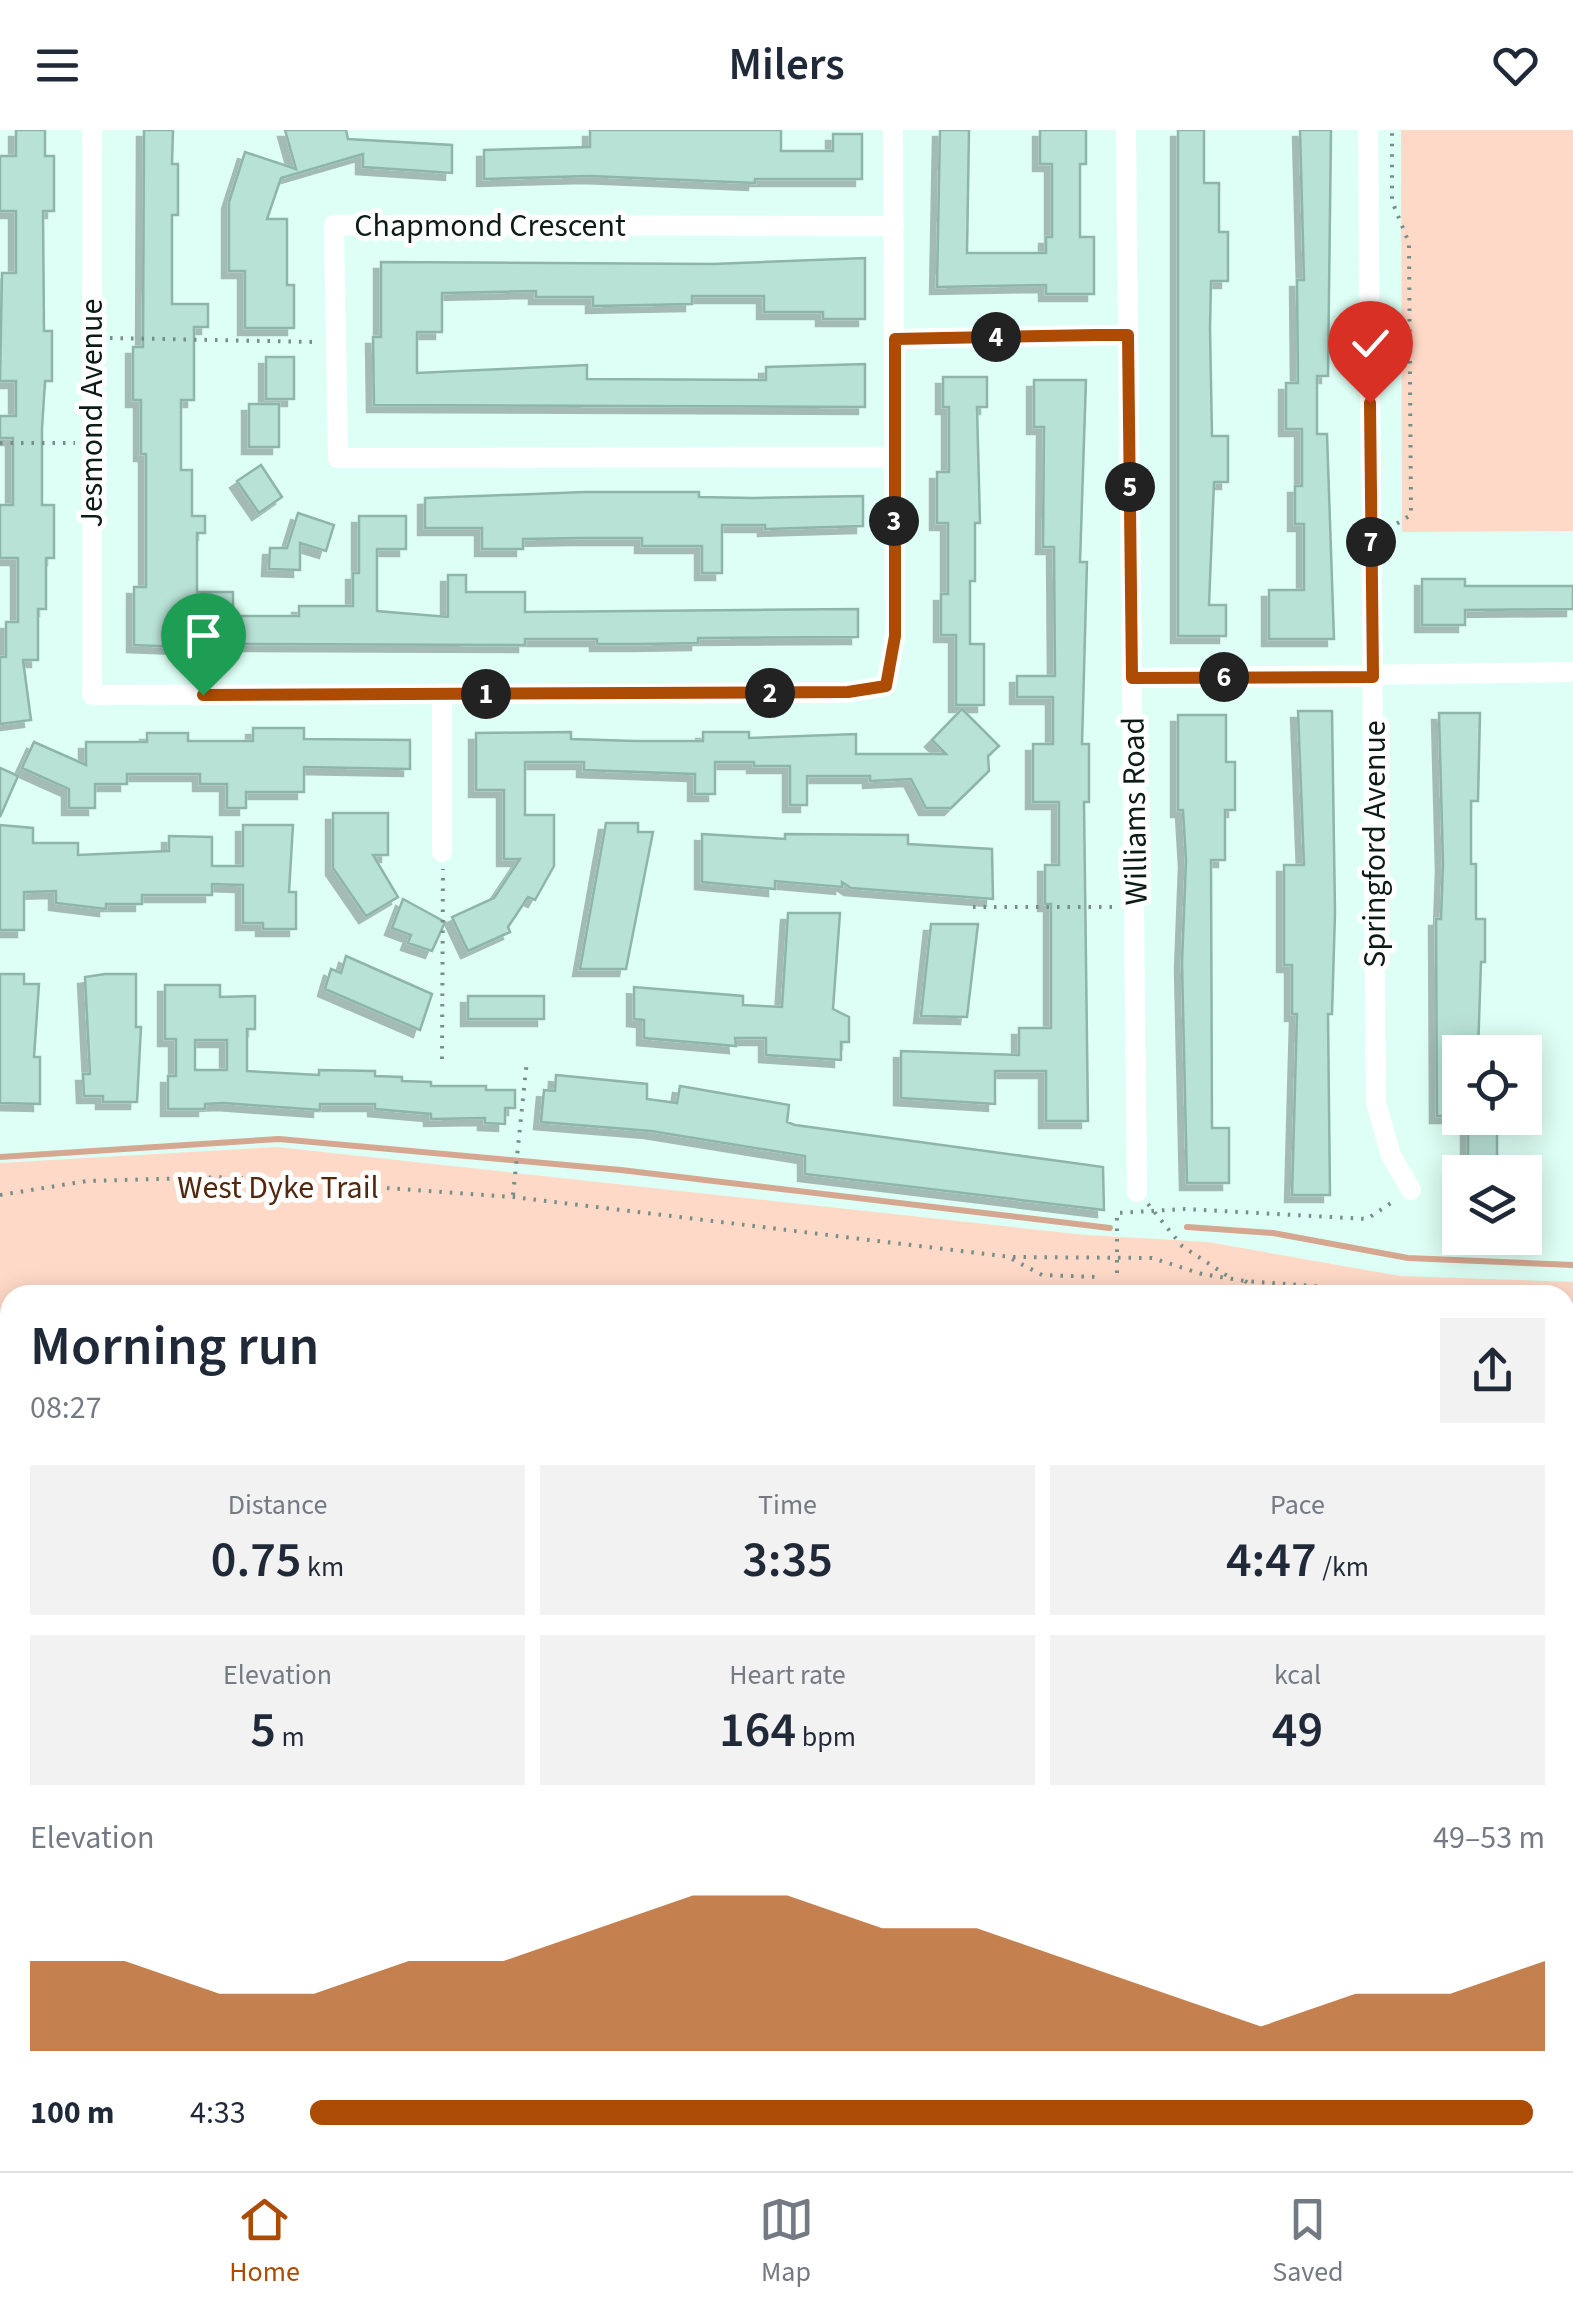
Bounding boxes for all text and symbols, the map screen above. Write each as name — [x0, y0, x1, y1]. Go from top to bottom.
text: Milers — [728, 33, 845, 97]
icon: menu — [30, 38, 85, 93]
icon: heart — [1488, 38, 1543, 93]
street label: Chapmond Crescent — [354, 203, 626, 249]
street label: Jesmond Avenue — [69, 299, 115, 527]
pin — [1328, 301, 1413, 404]
pin: 4 — [971, 312, 1021, 362]
icon: check — [1343, 316, 1398, 371]
text: 4 — [989, 317, 1003, 357]
pin: 5 — [1105, 462, 1155, 512]
text: 5 — [1123, 467, 1137, 507]
pin: 3 — [869, 496, 919, 546]
text: 3 — [887, 501, 901, 541]
pin: 7 — [1346, 517, 1396, 567]
text: 7 — [1364, 522, 1378, 562]
pin — [161, 593, 246, 696]
icon: arrive — [176, 608, 231, 663]
pin: 6 — [1199, 652, 1249, 702]
text: 6 — [1217, 657, 1231, 697]
pin: 2 — [745, 668, 795, 718]
pin: 1 — [461, 669, 511, 719]
text: 2 — [763, 673, 777, 713]
text: 1 — [479, 674, 493, 714]
street label: Williams Road — [1110, 716, 1160, 906]
street label: Springford Avenue — [1352, 720, 1398, 968]
map controls — [1442, 1035, 1542, 1255]
button: locate — [1442, 1035, 1542, 1135]
button: layers — [1442, 1155, 1542, 1255]
park label: West Dyke Trail — [177, 1165, 379, 1211]
text: Morning run — [30, 1308, 319, 1386]
button: share — [1440, 1318, 1545, 1423]
text: 08:27 — [30, 1385, 102, 1431]
text: Distance — [228, 1485, 327, 1525]
text: Time — [758, 1485, 817, 1525]
text: Pace — [1270, 1485, 1325, 1525]
text: 0.75 — [211, 1525, 302, 1596]
text: 3:35 — [742, 1525, 833, 1596]
text: 4:47 — [1226, 1525, 1317, 1596]
text: km — [302, 1547, 344, 1587]
text: /km — [1317, 1547, 1369, 1587]
text: Elevation — [223, 1655, 332, 1695]
text: Heart rate — [729, 1655, 846, 1695]
text: kcal — [1274, 1655, 1321, 1695]
text: 5 — [250, 1695, 276, 1766]
text: 164 — [719, 1695, 796, 1766]
text: 49 — [1272, 1695, 1323, 1766]
text: m — [276, 1717, 305, 1757]
text: bpm — [796, 1717, 856, 1757]
text: Elevation — [30, 1815, 155, 1861]
text: 49–53 m — [1433, 1815, 1545, 1861]
text: 100 m — [30, 2090, 115, 2136]
text: 4:33 — [190, 2090, 246, 2136]
tab: Home — [229, 2192, 300, 2292]
tab: Map — [759, 2192, 814, 2292]
tab: Saved — [1272, 2192, 1344, 2292]

